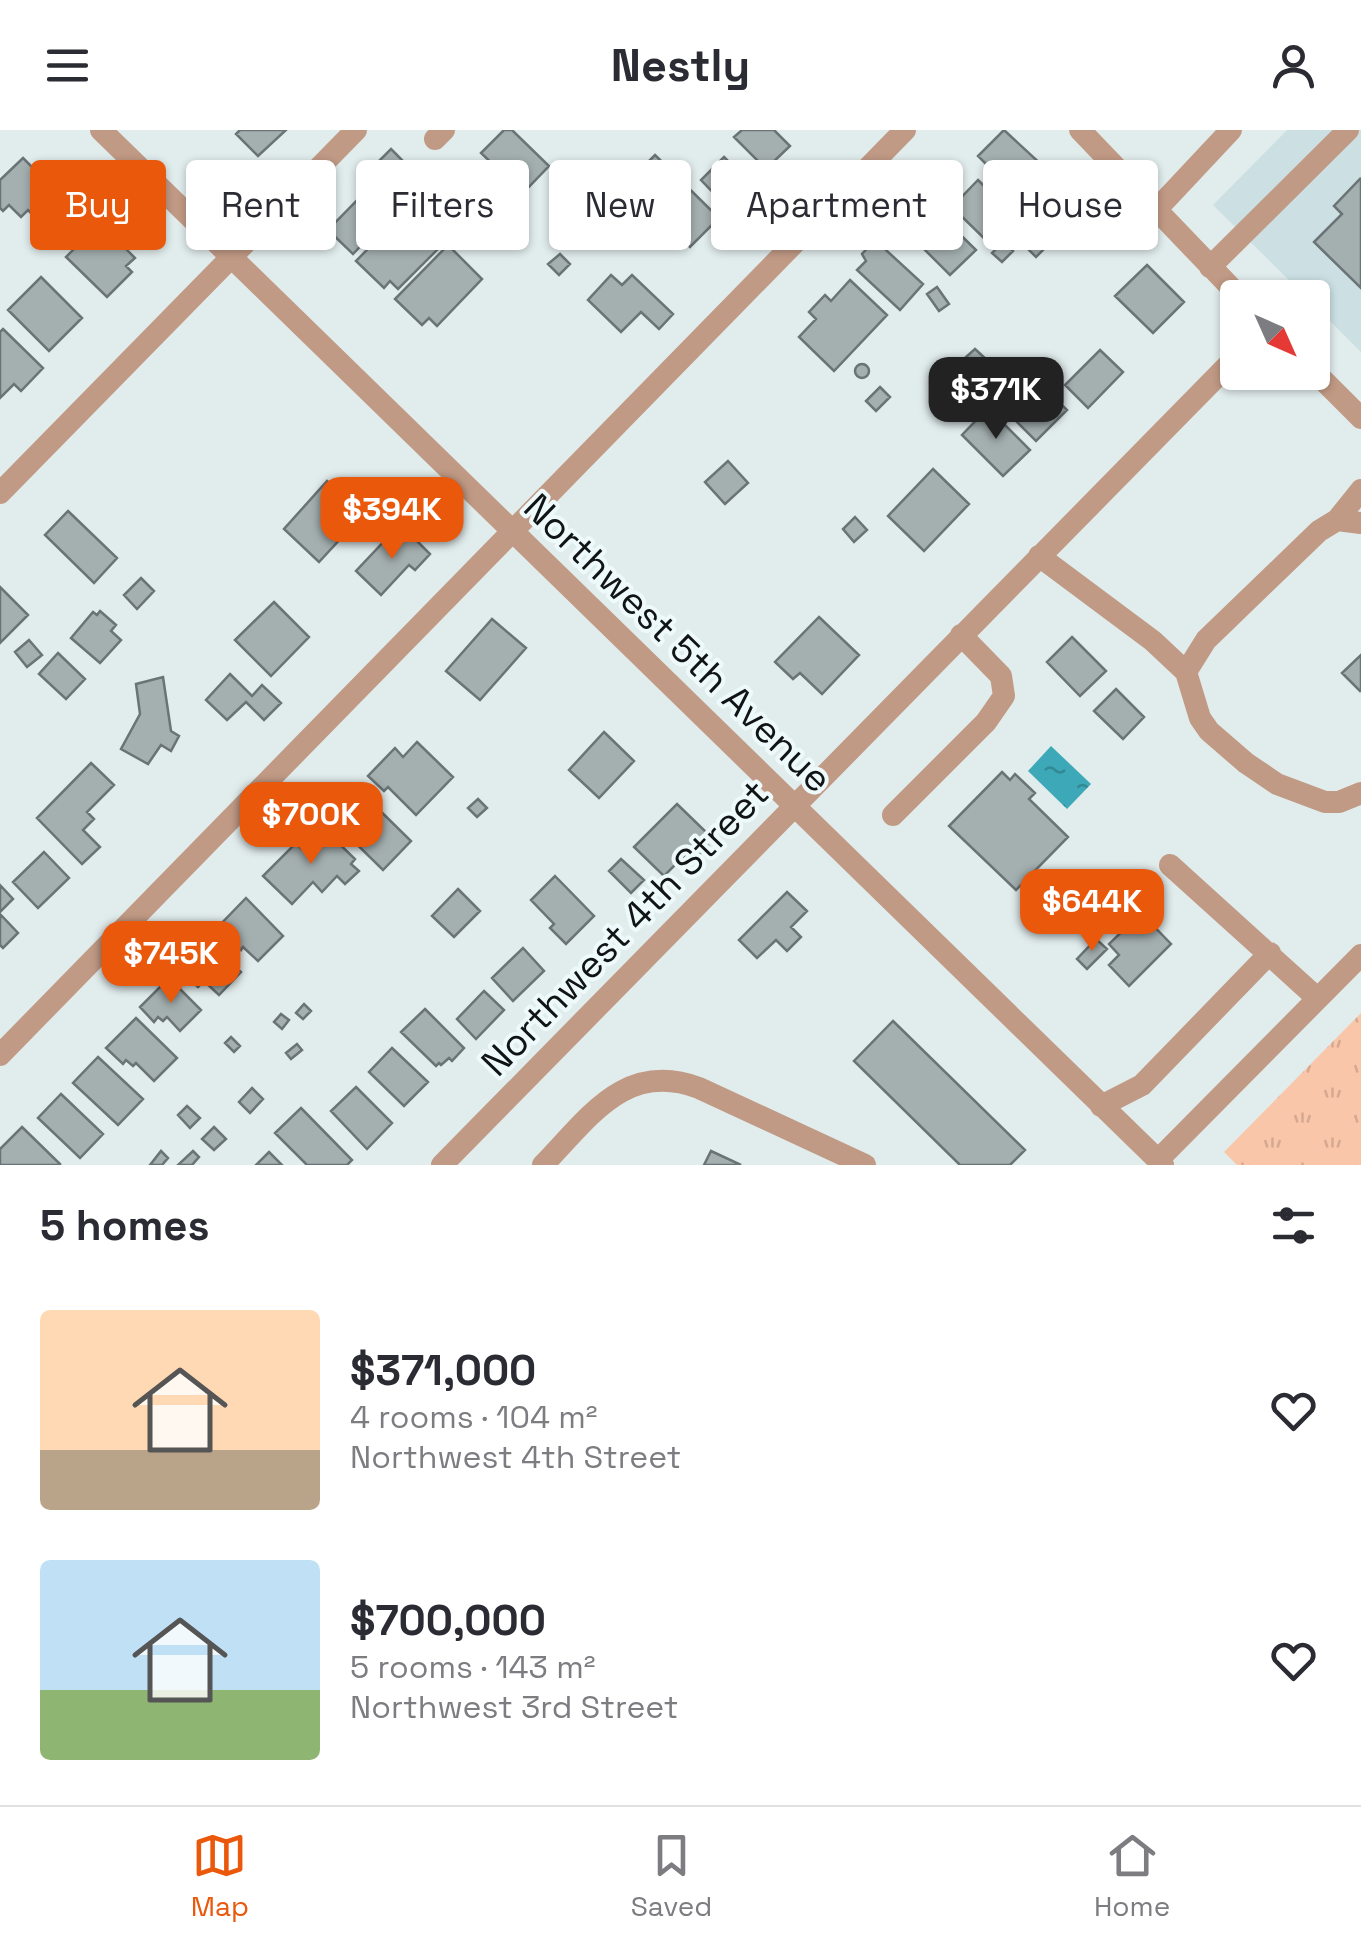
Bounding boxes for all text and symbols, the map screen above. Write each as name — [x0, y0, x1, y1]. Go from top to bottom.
text: Nestly — [611, 37, 750, 94]
icon: menu — [40, 38, 95, 93]
icon: person — [1266, 38, 1321, 93]
chip: Buy — [30, 160, 166, 250]
chip: Rent — [186, 160, 336, 250]
chip: Filters — [356, 160, 529, 250]
chip: New — [549, 160, 691, 250]
chip: Apartment — [711, 160, 963, 250]
chip: House — [983, 160, 1158, 250]
north arrow — [1220, 280, 1330, 390]
map controls — [1220, 280, 1330, 390]
pin: $371K — [926, 357, 1066, 442]
text: $371K — [951, 369, 1041, 409]
pin: $394K — [322, 477, 462, 562]
street label: Northwest 5th Avenue — [514, 483, 842, 803]
text: $394K — [342, 489, 442, 529]
street label: Northwest 4th Street — [471, 770, 779, 1086]
pin: $700K — [241, 782, 381, 867]
text: $700K — [262, 794, 360, 834]
pin: $644K — [1022, 869, 1162, 954]
text: $644K — [1042, 881, 1142, 921]
pin: $745K — [101, 921, 241, 1006]
text: $745K — [123, 933, 219, 973]
icon: filters — [1266, 1198, 1321, 1253]
text: 5 homes — [40, 1199, 210, 1252]
text: $371,000 — [350, 1344, 536, 1397]
icon: home — [120, 1350, 240, 1470]
icon: heart — [1266, 1383, 1321, 1438]
text: 4 rooms · 104 m² — [350, 1397, 597, 1437]
text: Northwest 4th Street — [350, 1437, 681, 1477]
text: $700,000 — [350, 1594, 546, 1647]
icon: home — [120, 1600, 240, 1720]
icon: heart — [1266, 1633, 1321, 1688]
text: 5 rooms · 143 m² — [350, 1647, 595, 1687]
text: Northwest 3rd Street — [350, 1687, 678, 1727]
tab: Map — [191, 1828, 249, 1924]
tab: Saved — [631, 1828, 712, 1924]
tab: Home — [1094, 1828, 1170, 1924]

